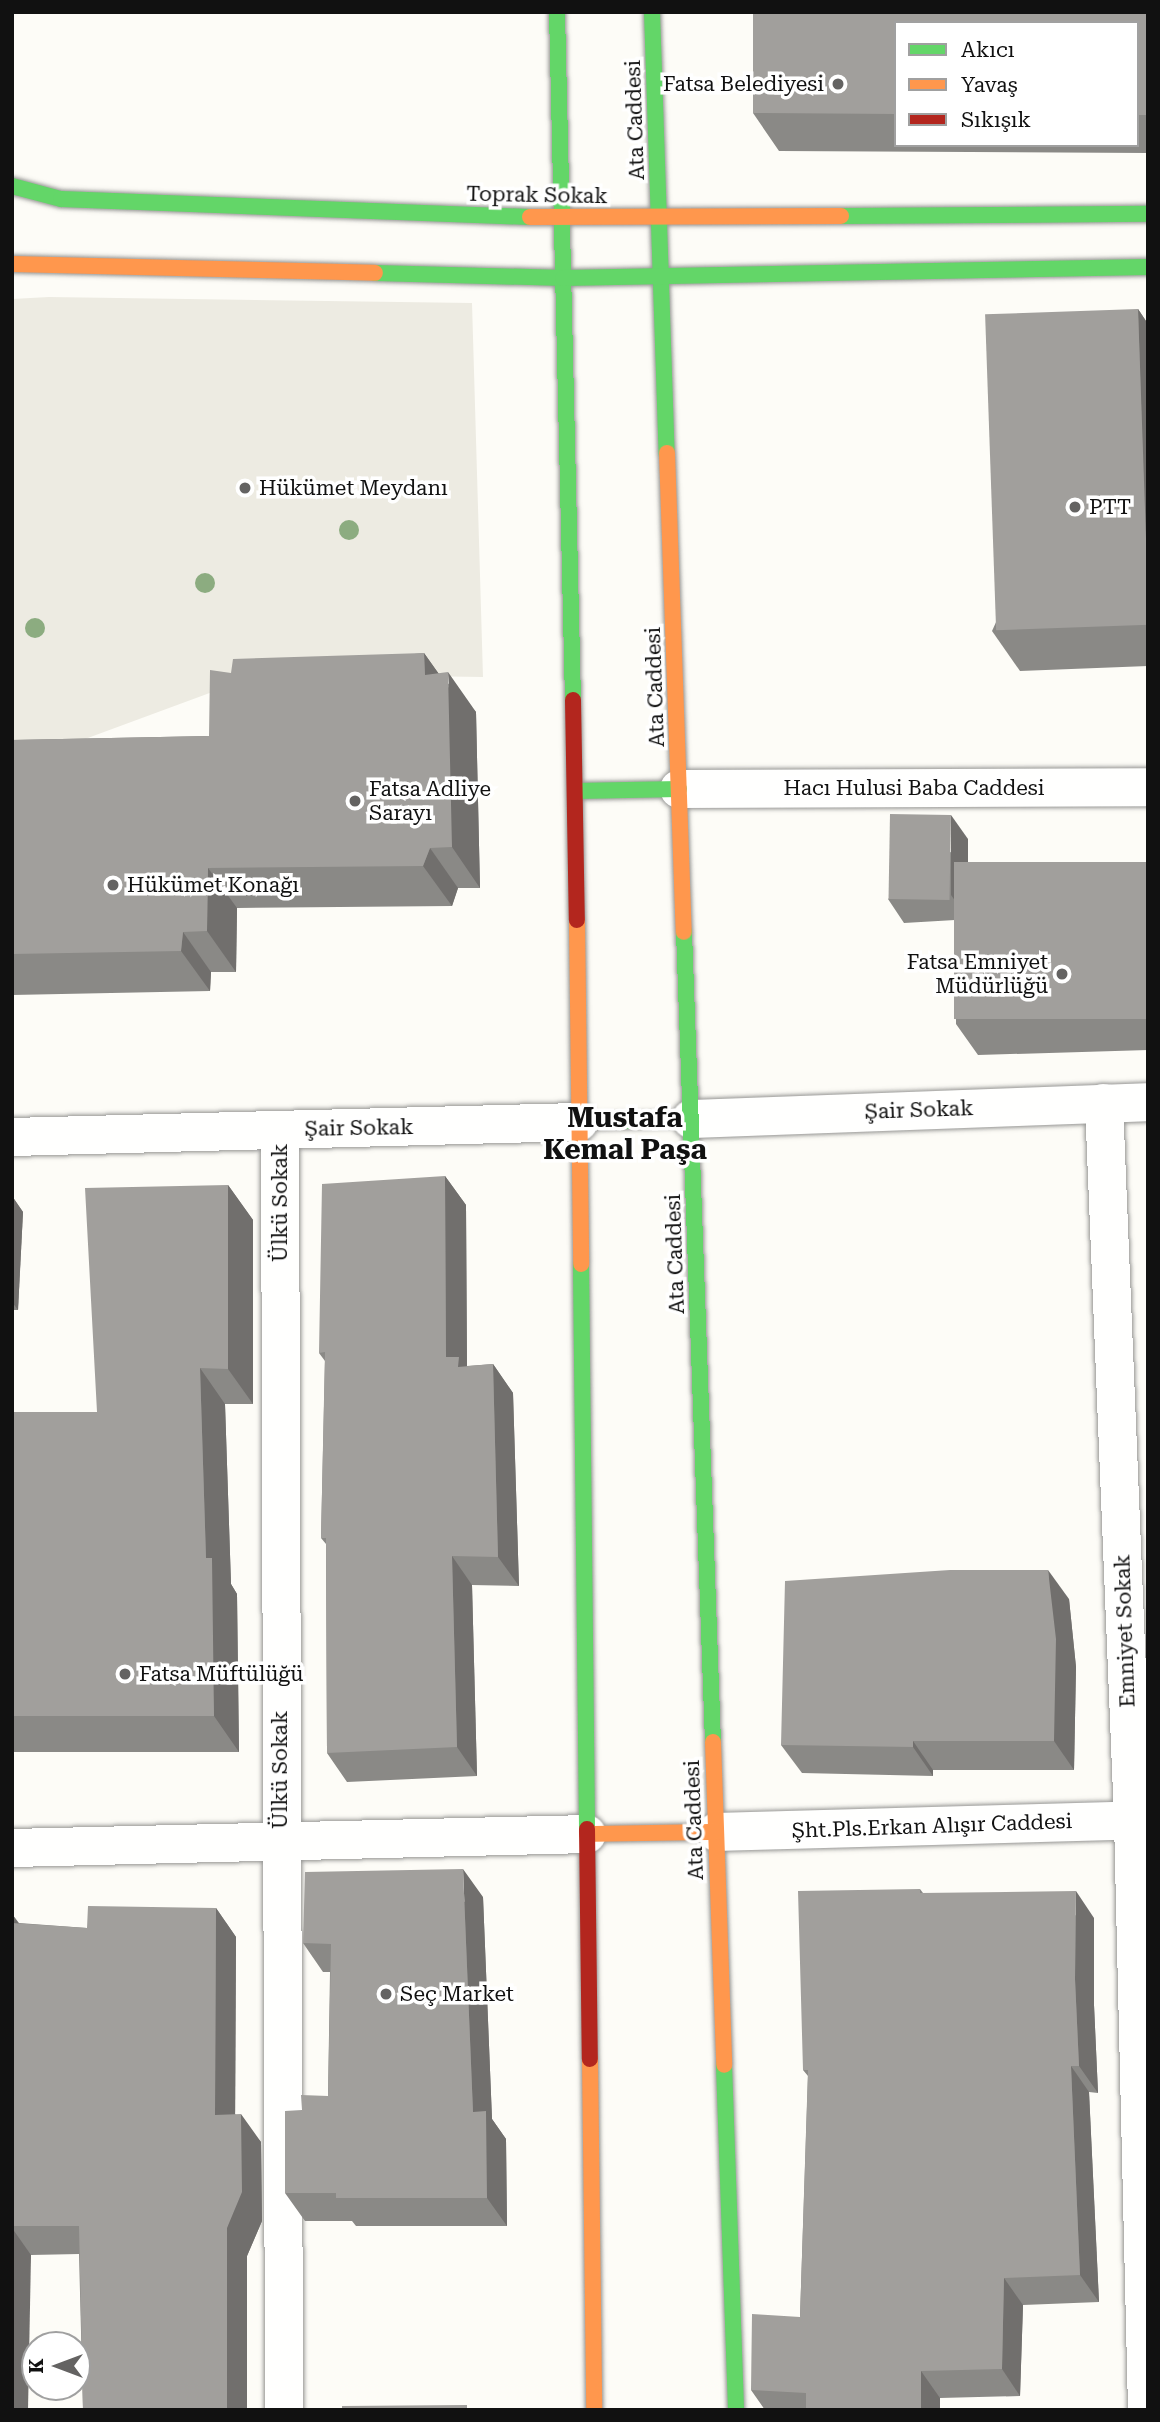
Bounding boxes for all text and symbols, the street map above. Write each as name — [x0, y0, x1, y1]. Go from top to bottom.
legend — [894, 21, 1139, 147]
text: Akıcı — [961, 38, 1014, 62]
street label: Ata Caddesi — [620, 59, 650, 181]
place label: Fatsa Belediyesi — [663, 71, 824, 97]
text: Yavaş — [961, 73, 1018, 97]
marker: Fatsa Belediyesi — [830, 76, 846, 92]
text: Sıkışık — [961, 108, 1031, 132]
street label: Toprak Sokak — [466, 181, 608, 209]
place label: Hükümet Meydanı — [259, 475, 448, 501]
marker: Hükümet Meydanı — [237, 480, 253, 496]
place label: PTT — [1089, 494, 1131, 520]
marker: PTT — [1067, 499, 1083, 515]
street label: Ata Caddesi — [640, 626, 670, 748]
street label: Hacı Hulusi Baba Caddesi — [784, 775, 1044, 801]
place label: Fatsa Adliye Sarayı — [369, 776, 491, 826]
marker: Fatsa Adliye Sarayı — [347, 793, 363, 809]
place label: Hükümet Konağı — [127, 872, 299, 898]
marker: Hükümet Konağı — [105, 877, 121, 893]
place label: Fatsa Emniyet Müdürlüğü — [907, 949, 1048, 999]
marker: Fatsa Emniyet Müdürlüğü — [1054, 966, 1070, 982]
street label: Şair Sokak — [864, 1096, 974, 1124]
district label: Mustafa Kemal Paşa — [543, 1101, 707, 1167]
street label: Şair Sokak — [304, 1114, 414, 1142]
street label: Ülkü Sokak — [267, 1144, 293, 1262]
street label: Ata Caddesi — [660, 1193, 690, 1315]
street label: Emniyet Sokak — [1110, 1554, 1140, 1708]
place label: Fatsa Müftülüğü — [139, 1661, 303, 1687]
marker: Fatsa Müftülüğü — [117, 1666, 133, 1682]
street label: Ülkü Sokak — [267, 1711, 293, 1829]
street label: Ata Caddesi — [679, 1759, 709, 1881]
street label: Şht.Pls.Erkan Alışır Caddesi — [791, 1809, 1073, 1843]
place label: Seç Market — [400, 1981, 514, 2007]
marker: Seç Market — [378, 1986, 394, 2002]
north arrow — [21, 2331, 91, 2401]
text: K — [25, 2359, 48, 2373]

